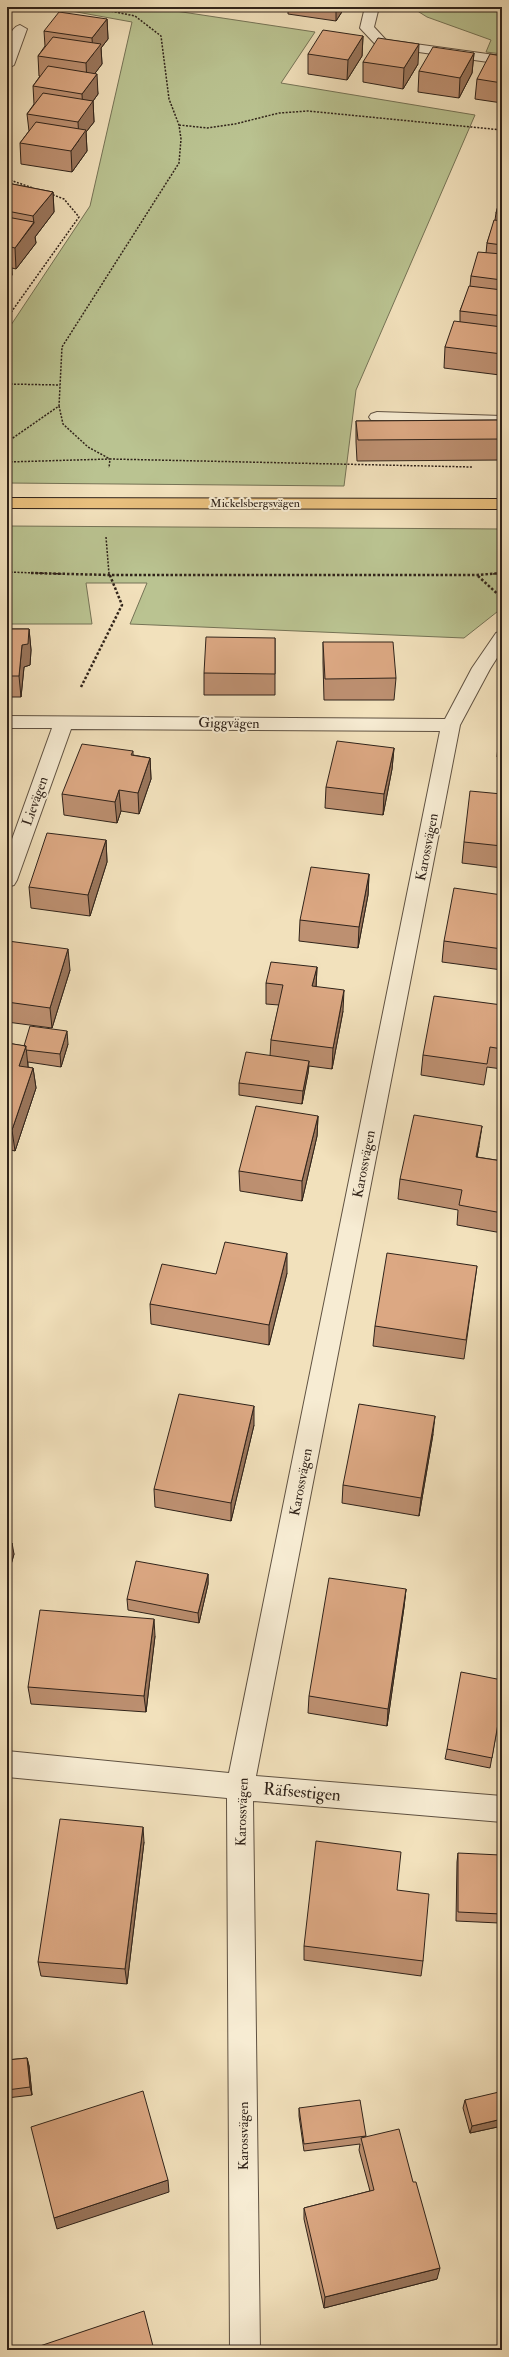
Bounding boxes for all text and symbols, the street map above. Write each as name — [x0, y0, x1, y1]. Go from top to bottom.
street label: Mickelsbergsvägen — [210, 496, 300, 511]
street label: Giggvägen — [198, 714, 260, 732]
street label: Lievägen — [18, 774, 52, 828]
street label: Karossvägen — [412, 812, 442, 882]
street label: Karossvägen — [349, 1129, 379, 1199]
street label: Karossvägen — [286, 1447, 316, 1517]
street label: Karossvägen — [232, 1777, 252, 1847]
street label: Räfsestigen — [262, 1778, 342, 1806]
street label: Karossvägen — [235, 2102, 252, 2170]

